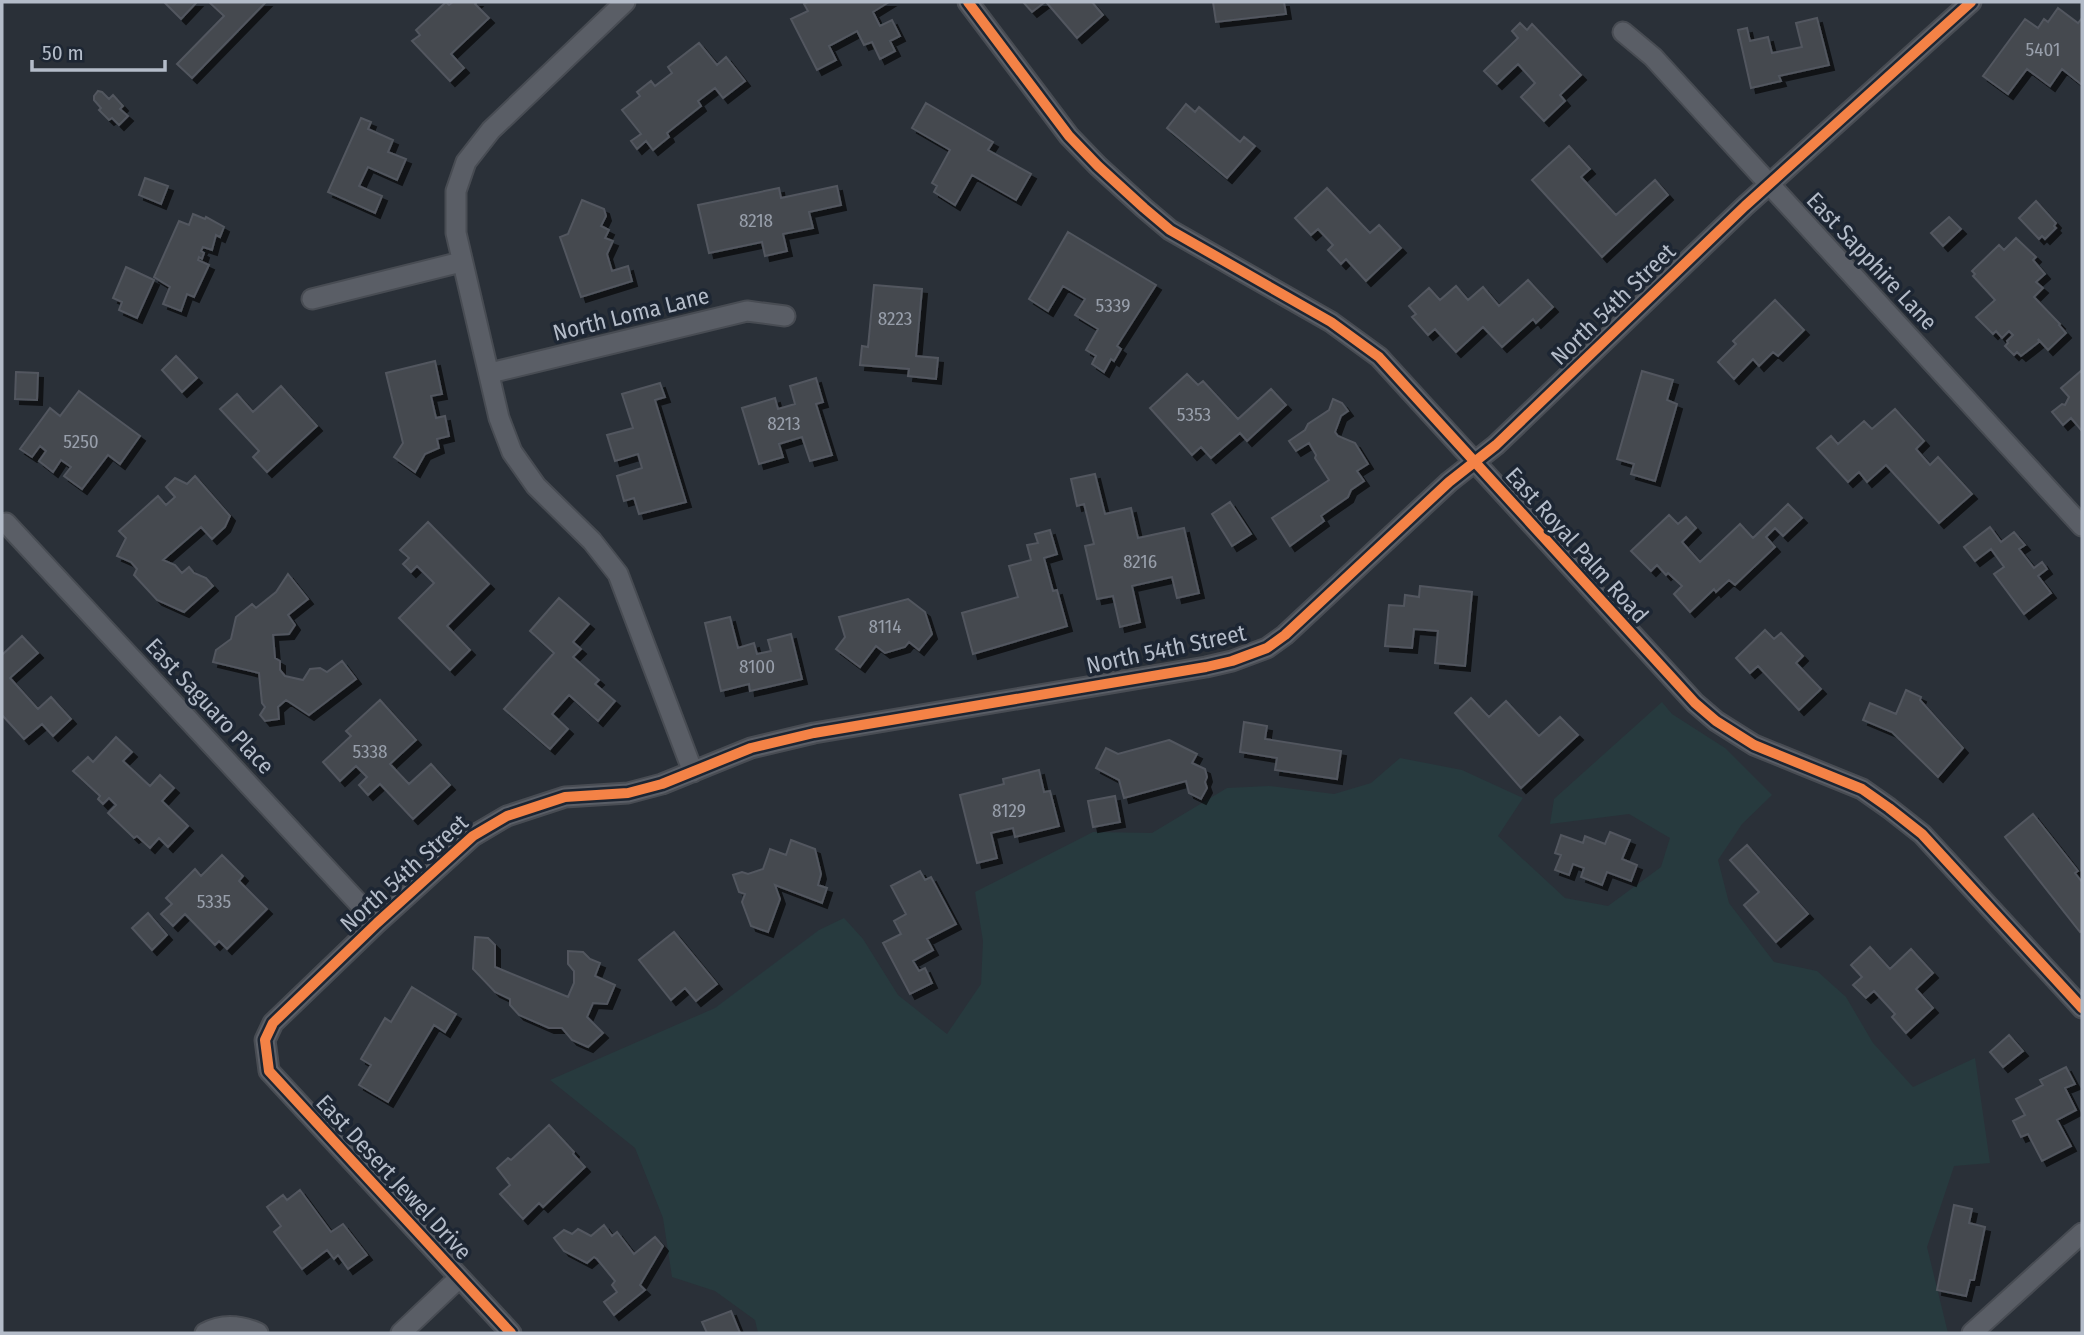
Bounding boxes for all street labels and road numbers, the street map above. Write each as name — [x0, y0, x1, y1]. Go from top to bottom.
street label: East Sapphire Lane — [1801, 186, 1943, 336]
street label: North 54th Street — [1545, 237, 1681, 370]
street label: North Loma Lane — [550, 281, 712, 347]
street label: East Royal Palm Road — [1500, 461, 1654, 629]
street label: North 54th Street — [1084, 618, 1249, 680]
street label: East Saguaro Place — [140, 632, 280, 780]
street label: North 54th Street — [334, 808, 474, 938]
street label: East Desert Jewel Drive — [310, 1089, 478, 1265]

